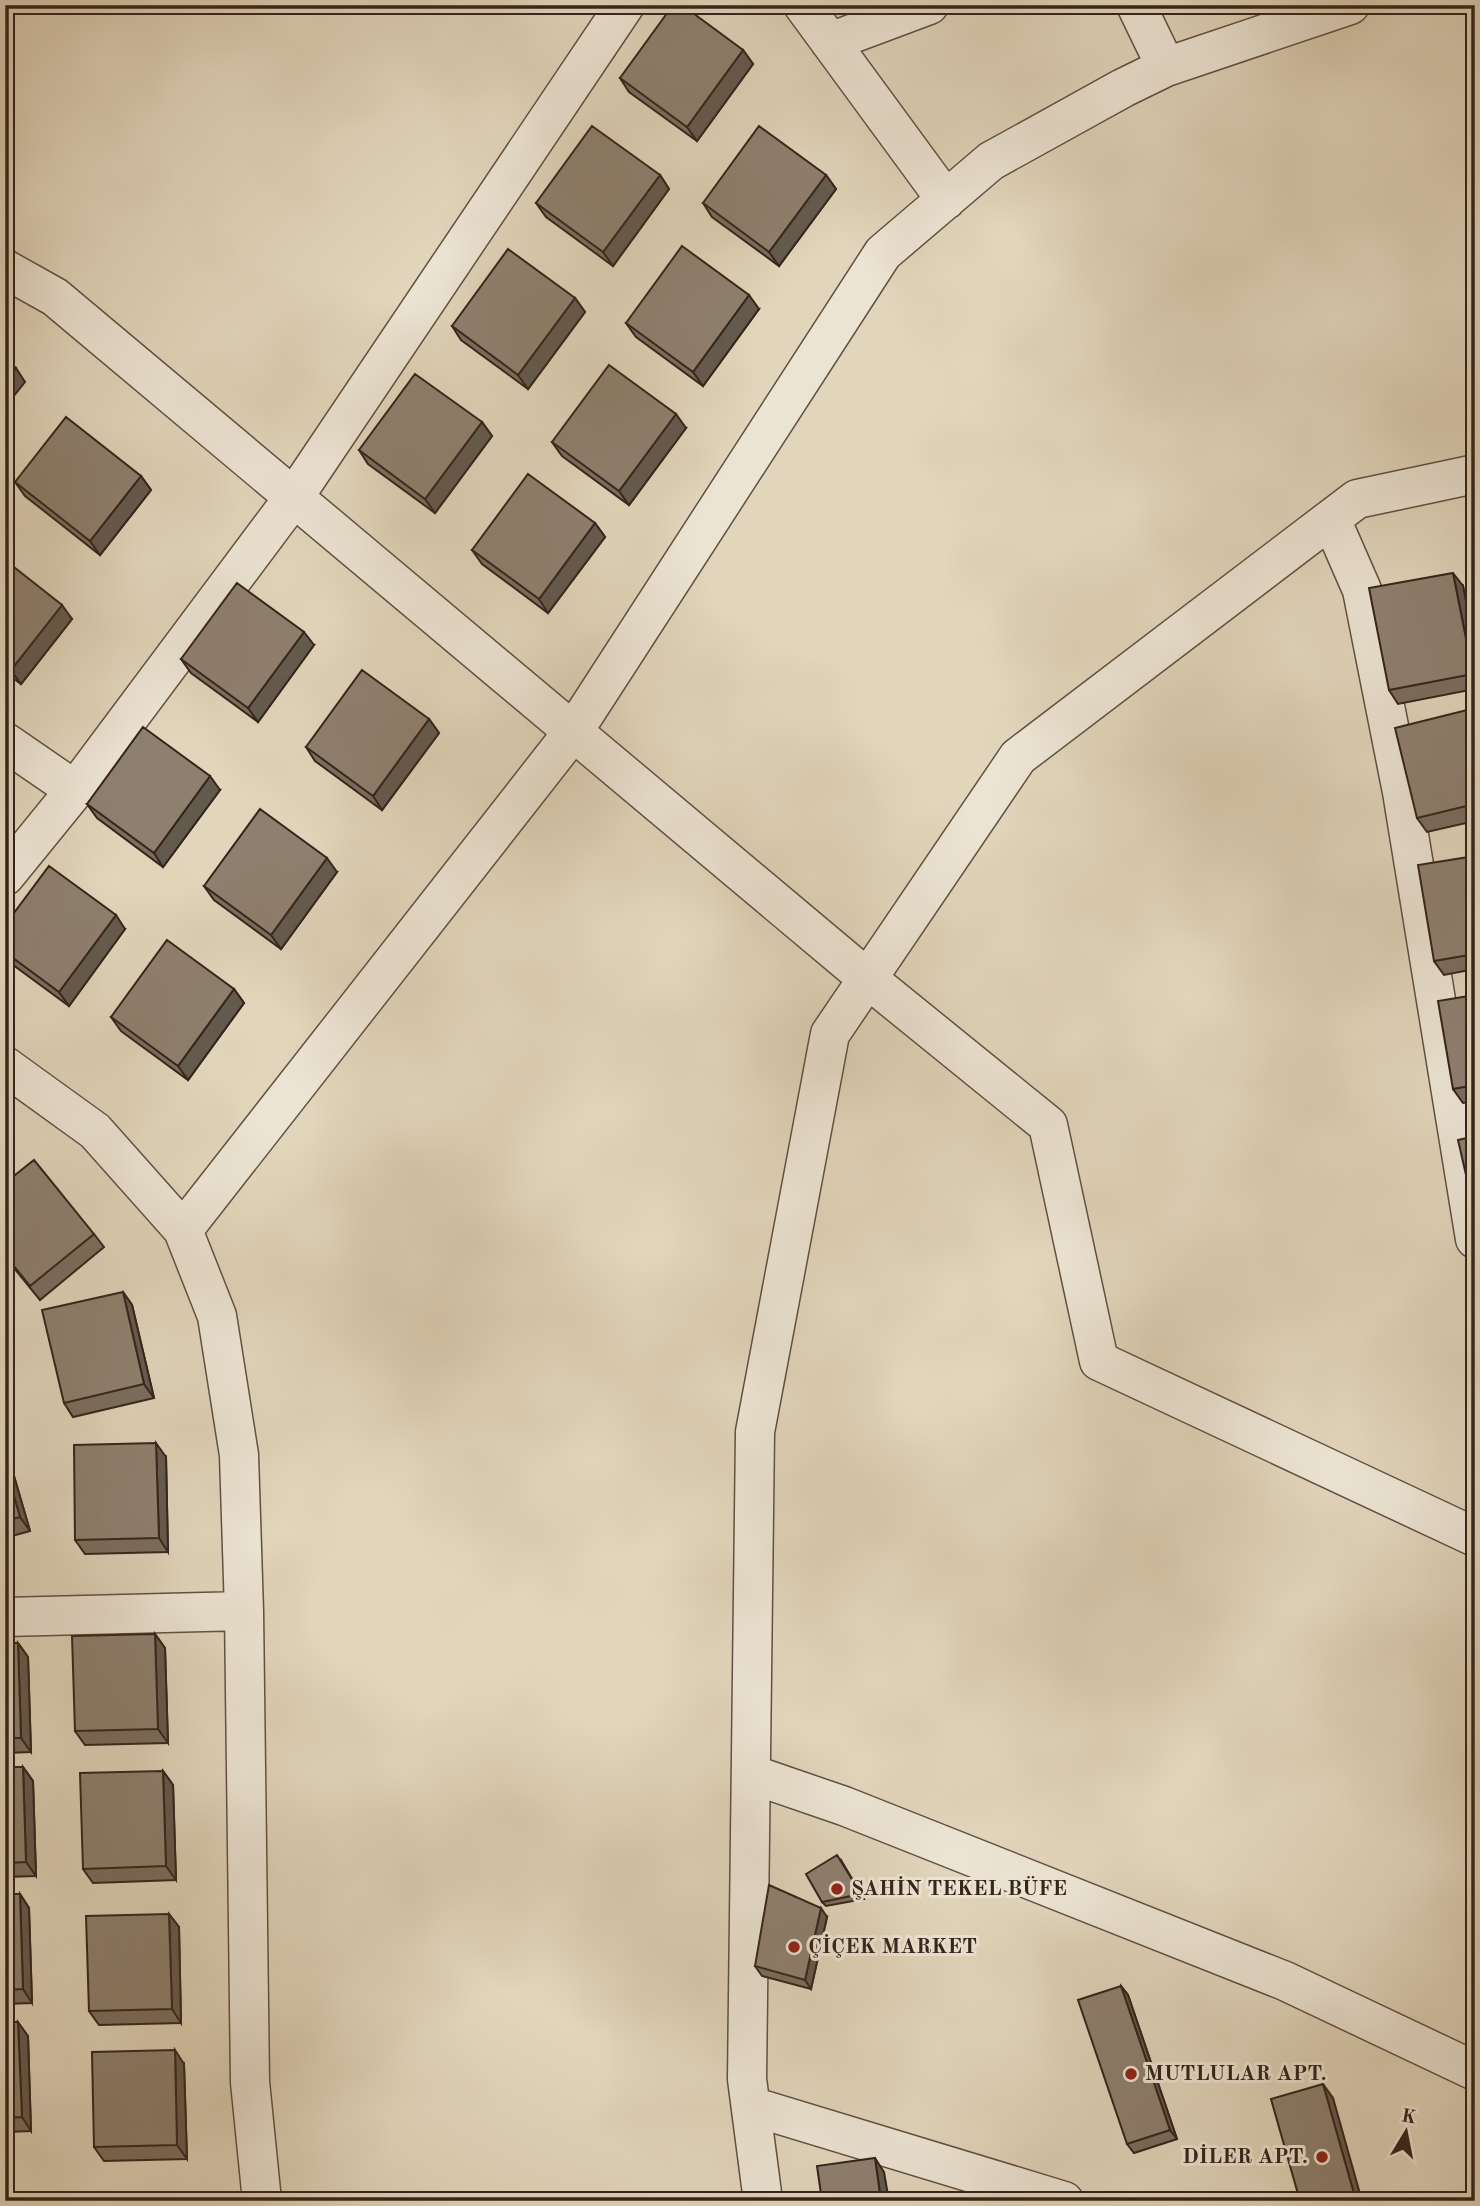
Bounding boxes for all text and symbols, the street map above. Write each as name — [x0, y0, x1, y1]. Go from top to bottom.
place label: ŞAHİN TEKEL BÜFE — [851, 1876, 1067, 1900]
marker: ŞAHİN TEKEL BÜFE — [829, 1881, 845, 1897]
place label: ÇİÇEK MARKET — [808, 1934, 977, 1958]
marker: ÇİÇEK MARKET — [786, 1939, 802, 1955]
place label: MUTLULAR APT. — [1145, 2064, 1327, 2085]
marker: MUTLULAR APT. — [1123, 2066, 1139, 2082]
north arrow — [1372, 2098, 1442, 2168]
text: K — [1400, 2107, 1418, 2128]
place label: DİLER APT. — [1182, 2144, 1308, 2168]
marker: DİLER APT. — [1314, 2149, 1330, 2165]

